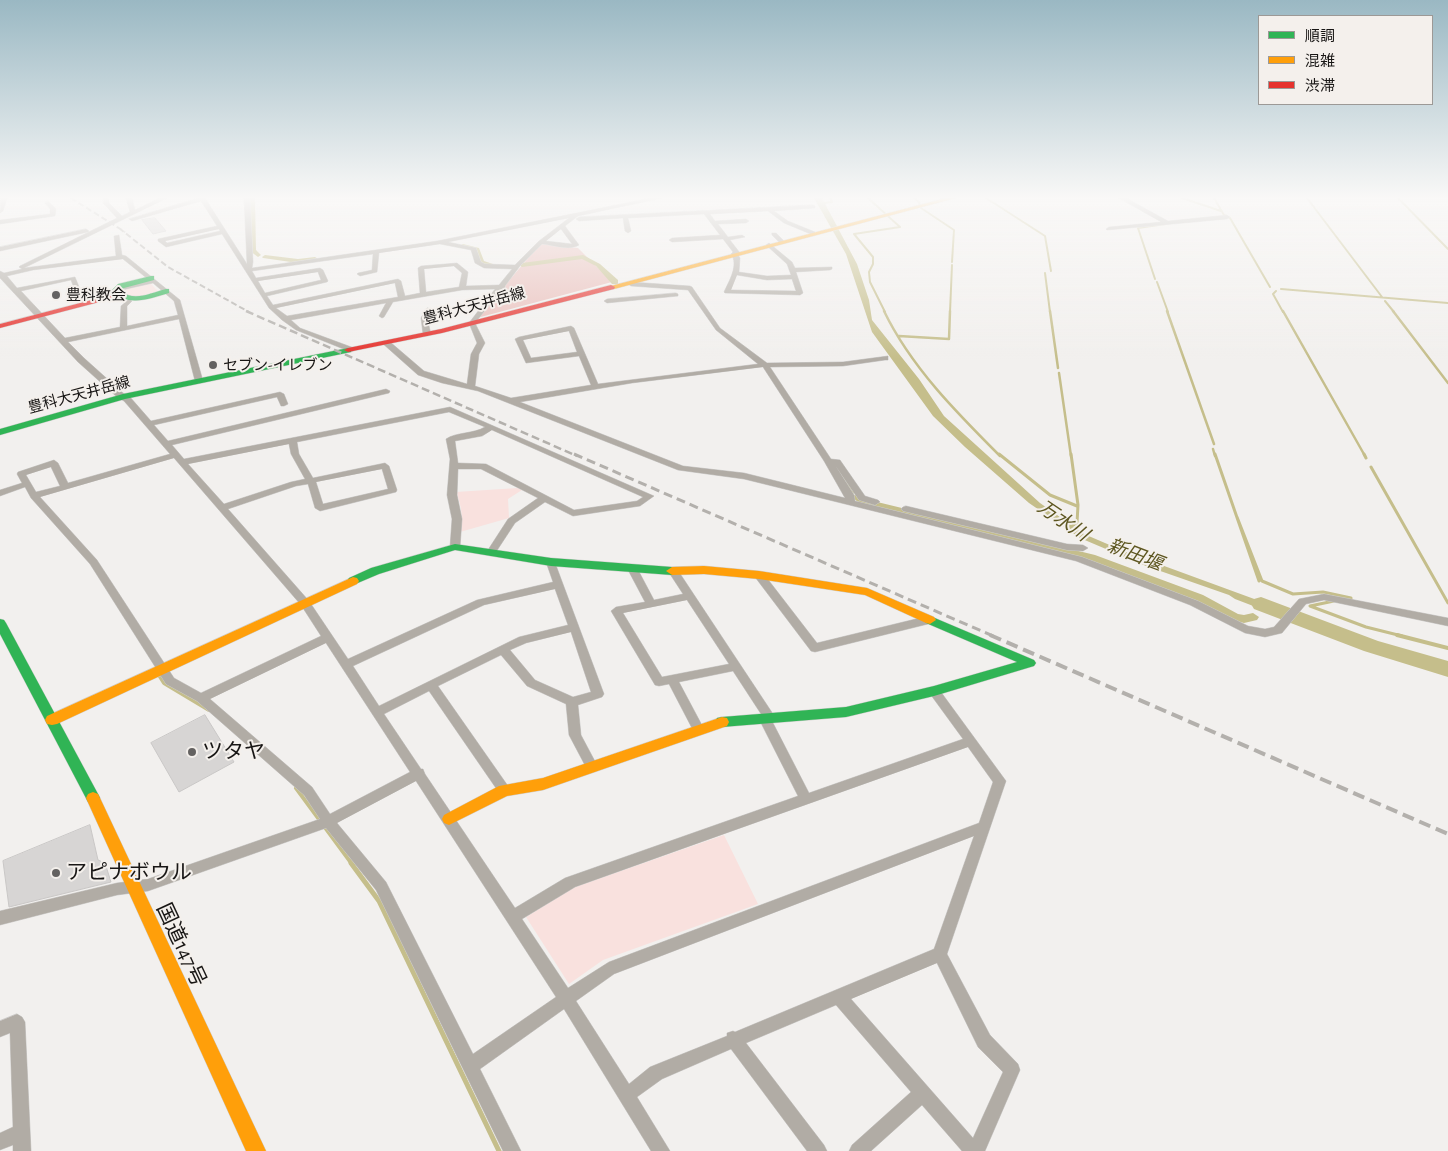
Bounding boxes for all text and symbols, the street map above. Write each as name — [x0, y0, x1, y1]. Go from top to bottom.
legend — [1258, 15, 1433, 105]
text: 順調 — [1305, 29, 1335, 44]
text: 混雑 — [1305, 54, 1335, 69]
text: 渋滞 — [1305, 79, 1335, 94]
street label: 豊科大天井岳線 — [421, 284, 527, 328]
place label: 豊科教会 — [66, 286, 126, 304]
marker: 豊科教会 — [50, 289, 62, 301]
place label: セブン-イレブン — [223, 356, 333, 374]
marker: セブン-イレブン — [207, 359, 219, 371]
street label: 豊科大天井岳線 — [26, 373, 132, 417]
water label: 万水川 — [1033, 496, 1093, 546]
water label: 新田堰 — [1104, 534, 1166, 576]
place label: ツタヤ — [202, 739, 265, 765]
marker: ツタヤ — [186, 746, 198, 758]
place label: アピナボウル — [66, 860, 192, 886]
marker: アピナボウル — [50, 867, 62, 879]
street label: 国道147号 — [151, 899, 211, 991]

